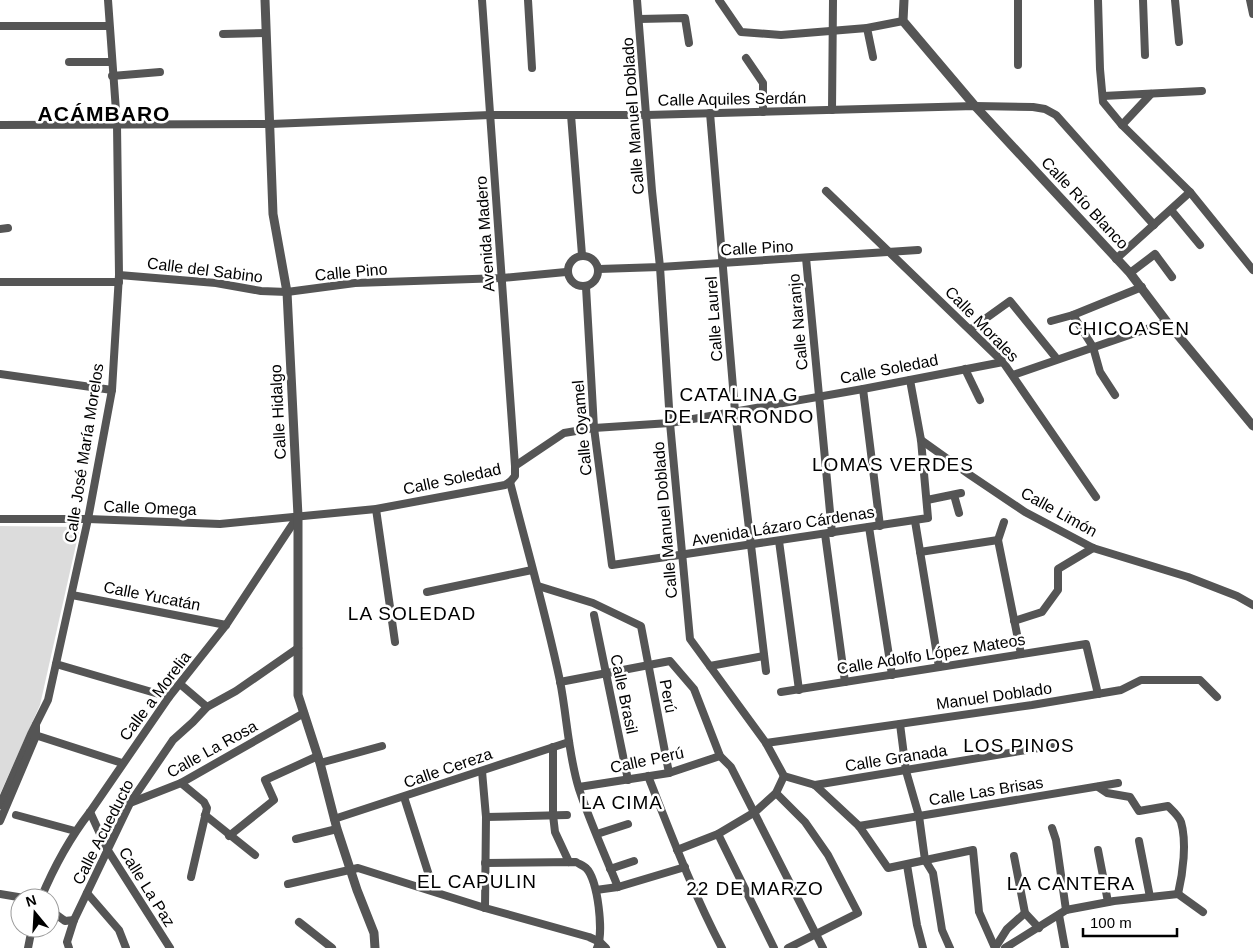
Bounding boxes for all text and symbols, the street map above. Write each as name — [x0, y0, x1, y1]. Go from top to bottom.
street label: Calle Manuel Doblado — [619, 37, 647, 195]
street label: Calle Aquiles Serdán — [658, 89, 806, 109]
district label: ACÁMBARO — [38, 102, 170, 125]
street label: Calle Río Blanco — [1038, 154, 1132, 252]
street label: Avenida Madero — [472, 175, 498, 293]
street label: Calle Pino — [720, 238, 794, 258]
street label: Calle del Sabino — [146, 254, 264, 286]
street label: Calle Pino — [314, 260, 388, 284]
street label: Calle Naranjo — [785, 273, 811, 371]
street label: Calle Laurel — [703, 276, 725, 362]
street label: Calle Morales — [942, 283, 1022, 365]
district label: CHICOASEN — [1068, 318, 1190, 339]
street label: Calle Soledad — [838, 351, 940, 387]
street label: Calle José María Morelos — [61, 362, 107, 544]
street label: Calle Hidalgo — [267, 364, 289, 460]
street label: Calle Oyamel — [569, 379, 595, 477]
district label: CATALINA G DE LARRONDO — [664, 384, 814, 427]
street label: Calle Manuel Doblado — [650, 441, 680, 599]
district label: LOMAS VERDES — [812, 454, 974, 475]
street label: Calle Soledad — [402, 460, 502, 498]
street label: Calle Limón — [1018, 484, 1100, 540]
street label: Calle Omega — [103, 498, 197, 518]
street label: Avenida Lázaro Cárdenas — [690, 503, 876, 549]
street label: Calle Yucatán — [102, 578, 202, 614]
district label: LA SOLEDAD — [348, 603, 476, 624]
street label: Calle Adolfo López Mateos — [836, 631, 1026, 677]
street label: Calle a Morelia — [116, 648, 194, 744]
street label: Calle Brasil — [607, 653, 641, 735]
street label: Perú — [656, 678, 680, 714]
street label: Manuel Doblado — [935, 679, 1053, 713]
street label: Calle La Rosa — [164, 717, 260, 781]
district label: LOS PINOS — [963, 735, 1075, 756]
street label: Calle Granada — [844, 742, 948, 774]
street label: Calle Perú — [609, 744, 685, 776]
street label: Calle Cereza — [402, 745, 495, 791]
street label: Calle Las Brisas — [928, 774, 1044, 808]
street label: Calle Acueducto — [69, 777, 137, 887]
district label: LA CIMA — [581, 792, 663, 813]
street label: Calle La Paz — [116, 844, 178, 930]
district label: EL CAPULIN — [417, 871, 537, 892]
district label: LA CANTERA — [1007, 873, 1135, 894]
district label: 22 DE MARZO — [686, 878, 824, 899]
north arrow — [10, 888, 60, 938]
text: N — [24, 891, 38, 910]
scale bar — [1083, 906, 1177, 938]
text: 100 m — [1090, 914, 1132, 931]

